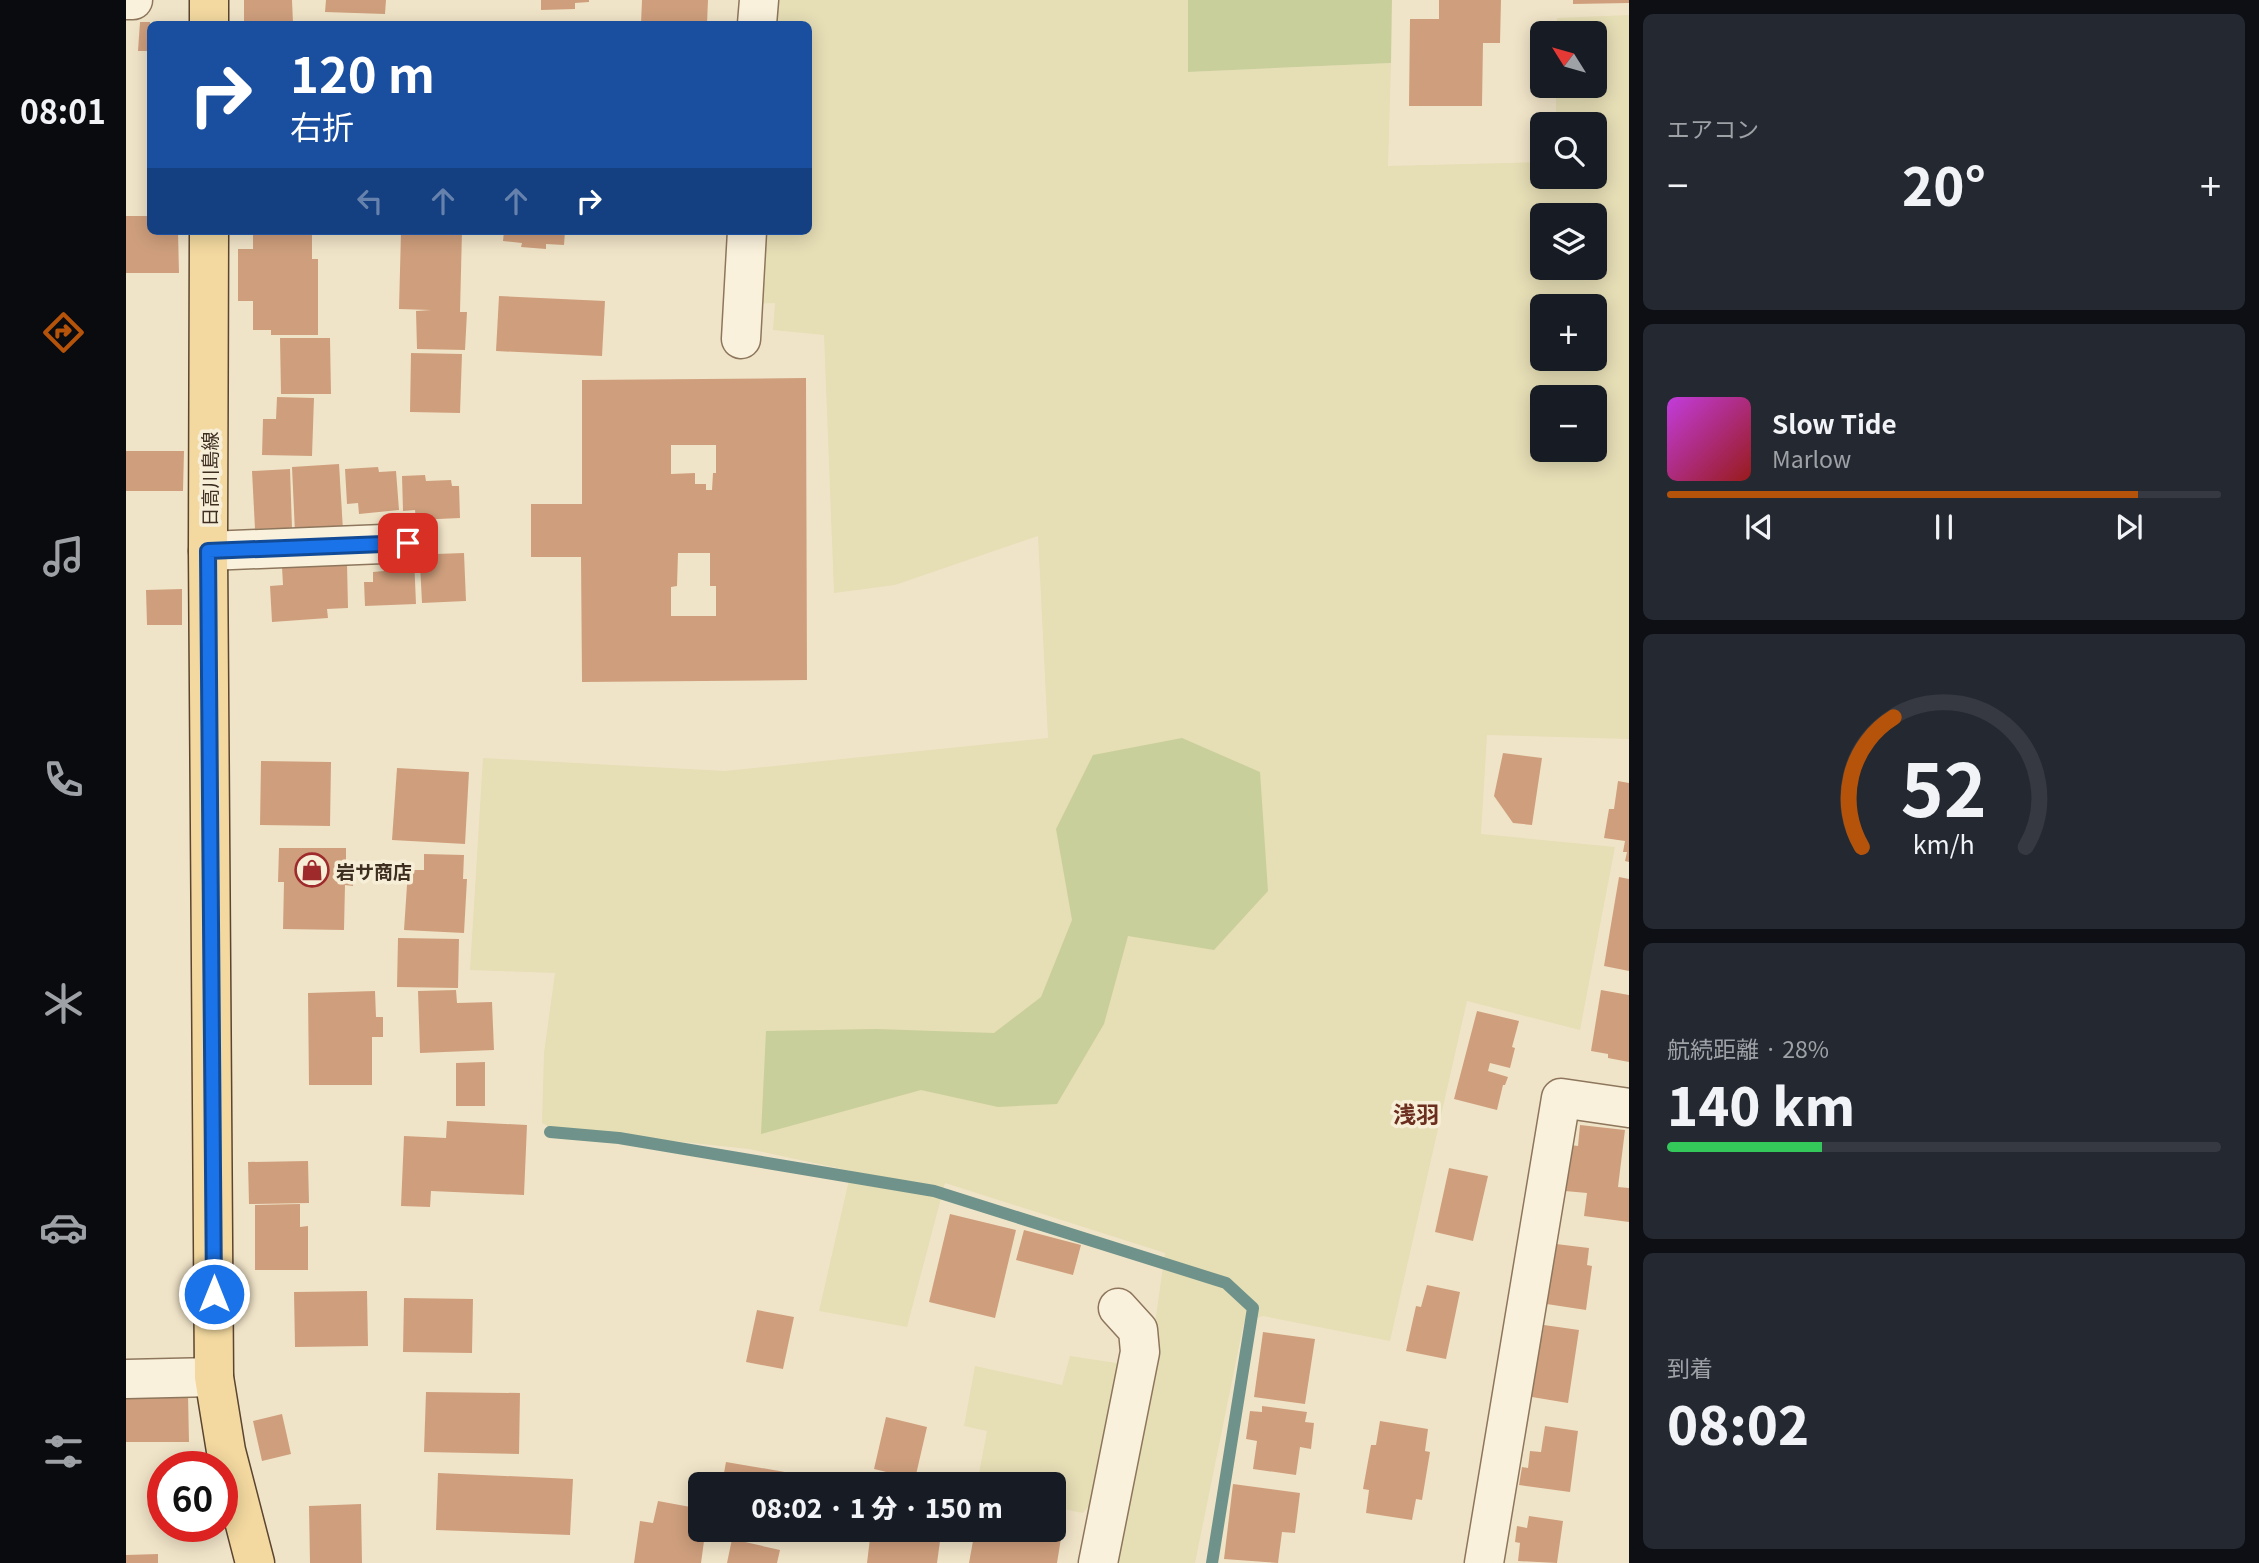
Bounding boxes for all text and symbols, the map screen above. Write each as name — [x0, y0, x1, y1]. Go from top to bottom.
north arrow — [1530, 21, 1606, 98]
map controls — [1530, 21, 1607, 462]
text: 120 m — [290, 36, 435, 107]
icon: right — [175, 49, 266, 140]
text: 08:01 — [20, 87, 106, 133]
text: 右折 — [290, 102, 354, 148]
text: エアコン — [1667, 111, 1759, 145]
button: search — [1530, 112, 1607, 189]
text: 20° — [1902, 146, 1986, 221]
text: − — [1667, 156, 1688, 211]
text: + — [2200, 156, 2221, 211]
icon: left — [351, 182, 389, 220]
icon: ahead — [424, 182, 462, 220]
icon: ahead — [497, 182, 535, 220]
icon: right — [570, 182, 608, 220]
button: layers — [1530, 203, 1607, 280]
button: + — [1530, 294, 1607, 371]
icon: directions — [39, 308, 88, 357]
button: − — [1530, 385, 1607, 462]
text: Slow Tide — [1772, 404, 1897, 441]
street label: 日高川島線 — [195, 431, 222, 527]
text: Marlow — [1772, 441, 1851, 475]
icon: previous — [1740, 508, 1778, 546]
icon: pause — [1925, 508, 1963, 546]
icon: next — [2110, 508, 2148, 546]
pin — [378, 513, 438, 573]
icon: arrive — [389, 524, 427, 562]
icon: music — [39, 532, 88, 581]
text: 52 — [1901, 734, 1987, 839]
icon: phone — [39, 755, 88, 804]
text: km/h — [1913, 825, 1975, 861]
shop icon: 岩サ商店 — [293, 851, 331, 889]
place label: 岩サ商店 — [336, 857, 412, 884]
icon: climate — [39, 979, 88, 1028]
text: 航続距離 · 28% — [1667, 1031, 1829, 1065]
text: 140 km — [1667, 1066, 1855, 1141]
district label: 浅羽 — [1393, 1096, 1439, 1130]
icon: car — [39, 1203, 88, 1252]
position arrow — [177, 1257, 251, 1331]
text: 到着 — [1667, 1350, 1713, 1384]
text: 08:02 — [1667, 1385, 1809, 1460]
icon: filters — [39, 1427, 88, 1476]
speed limit sign: 60 — [147, 1451, 238, 1542]
text: 08:02 · 1 分 · 150 m — [751, 1488, 1003, 1525]

